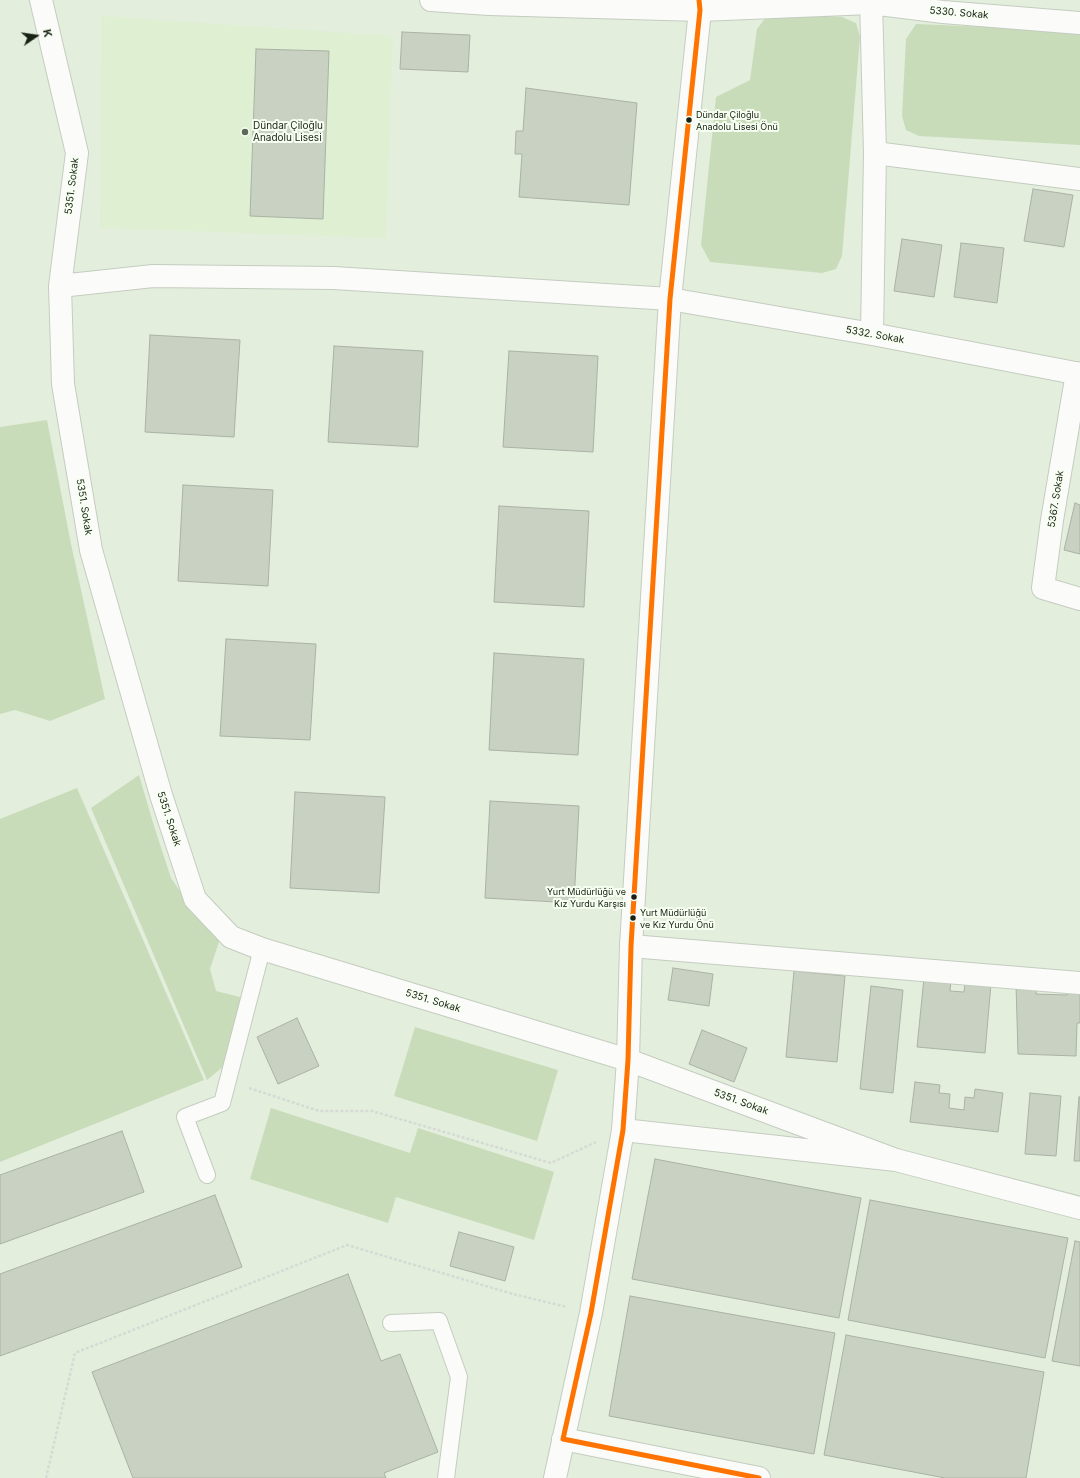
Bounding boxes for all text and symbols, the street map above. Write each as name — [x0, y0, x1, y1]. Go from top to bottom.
street label: 5330. Sokak — [929, 4, 989, 22]
north arrow — [16, 16, 56, 56]
text: K — [40, 28, 55, 39]
place label: Dündar Çiloğlu Anadolu Lisesi Önü — [696, 110, 778, 131]
marker: Dündar Çiloğlu Anadolu Lisesi Önü — [684, 115, 694, 125]
place label: Dündar Çiloğlu Anadolu Lisesi — [253, 120, 323, 144]
marker: Dündar Çiloğlu Anadolu Lisesi — [240, 127, 250, 137]
street label: 5351. Sokak — [63, 157, 81, 215]
street label: 5332. Sokak — [845, 324, 905, 346]
street label: 5367. Sokak — [1046, 470, 1066, 528]
street label: 5351. Sokak — [74, 478, 94, 536]
street label: 5351. Sokak — [154, 790, 184, 848]
place label: Yurt Müdürlüğü ve Kız Yurdu Karşısı — [547, 887, 626, 908]
marker: Yurt Müdürlüğü ve Kız Yurdu Karşısı — [629, 892, 639, 902]
place label: Yurt Müdürlüğü ve Kız Yurdu Önü — [640, 908, 714, 929]
marker: Yurt Müdürlüğü ve Kız Yurdu Önü — [628, 913, 638, 923]
street label: 5351. Sokak — [404, 987, 462, 1015]
street label: 5351. Sokak — [712, 1087, 770, 1117]

